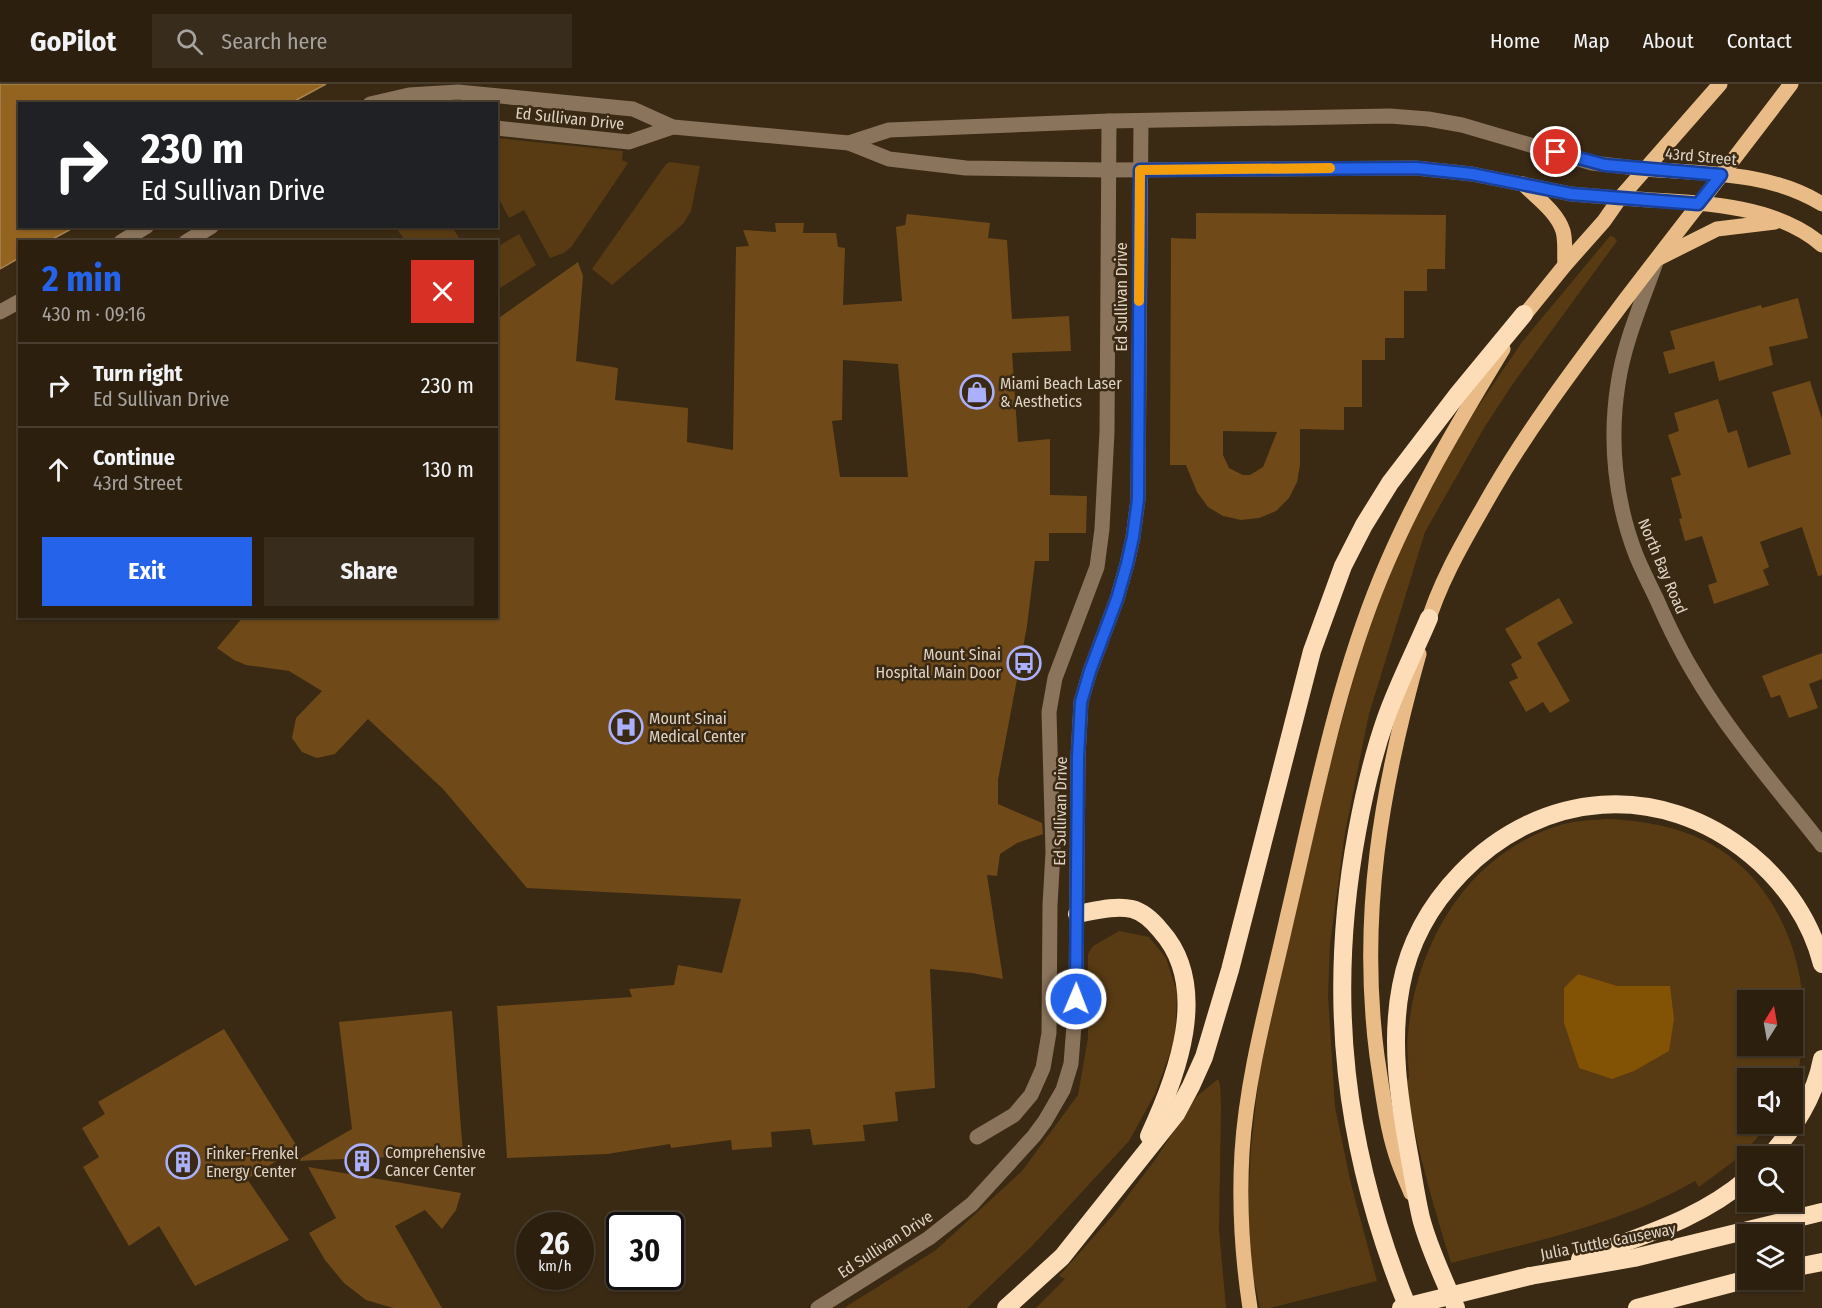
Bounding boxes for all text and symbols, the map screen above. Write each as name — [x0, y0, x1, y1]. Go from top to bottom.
search box — [152, 14, 572, 68]
text: GoPilot — [30, 25, 116, 58]
icon: search — [173, 25, 206, 58]
text: Search here — [221, 28, 327, 55]
text: Home — [1490, 28, 1540, 54]
text: Map — [1573, 28, 1610, 54]
text: About — [1643, 28, 1694, 54]
text: Contact — [1727, 28, 1792, 54]
street label: Ed Sullivan Drive — [515, 103, 625, 134]
text: 230 m — [141, 124, 244, 174]
icon: right — [42, 126, 120, 204]
pin — [1530, 126, 1581, 177]
icon: arrive — [1539, 135, 1572, 168]
street label: 43rd Street — [1664, 144, 1738, 169]
text: Ed Sullivan Drive — [141, 175, 325, 207]
street label: Ed Sullivan Drive — [1112, 242, 1131, 352]
text: 2 min — [42, 257, 122, 301]
button: close — [411, 260, 474, 323]
text: 430 m · 09:16 — [42, 302, 146, 326]
text: Turn right — [93, 360, 182, 387]
icon: right — [42, 369, 75, 402]
text: 230 m — [421, 372, 474, 399]
shop icon: Miami Beach Laser & Aesthetics — [959, 374, 995, 410]
place label: Miami Beach Laser & Aesthetics — [1000, 374, 1122, 411]
text: Ed Sullivan Drive — [93, 387, 229, 411]
text: Continue — [93, 444, 175, 471]
icon: ahead — [42, 453, 75, 486]
text: 130 m — [422, 456, 474, 483]
text: 43rd Street — [93, 471, 182, 495]
street label: North Bay Road — [1634, 516, 1691, 617]
button: Exit — [42, 537, 252, 606]
button: Share — [264, 537, 474, 606]
place label: Mount Sinai Hospital Main Door — [876, 645, 1001, 682]
bus stop icon: Mount Sinai Hospital Main Door — [1006, 645, 1042, 681]
hospital icon: Mount Sinai Medical Center — [608, 709, 644, 745]
place label: Mount Sinai Medical Center — [649, 709, 746, 746]
street label: Ed Sullivan Drive — [1050, 756, 1071, 866]
position arrow — [1044, 967, 1108, 1031]
north arrow — [1737, 990, 1803, 1056]
map controls — [1737, 990, 1803, 1290]
button: sound — [1737, 1068, 1803, 1134]
building icon: Comprehensive Cancer Center — [344, 1143, 380, 1179]
place label: Comprehensive Cancer Center — [385, 1143, 486, 1180]
building icon: Finker-Frenkel Energy Center — [165, 1144, 201, 1180]
place label: Finker-Frenkel Energy Center — [206, 1144, 299, 1181]
button: search — [1737, 1146, 1803, 1212]
street label: Ed Sullivan Drive — [834, 1207, 936, 1282]
speed limit sign: 30 — [606, 1212, 684, 1290]
street label: Julia Tuttle Causeway — [1539, 1219, 1678, 1264]
button: layers — [1737, 1224, 1803, 1290]
text: 26 — [540, 1226, 570, 1262]
text: km/h — [538, 1257, 572, 1275]

